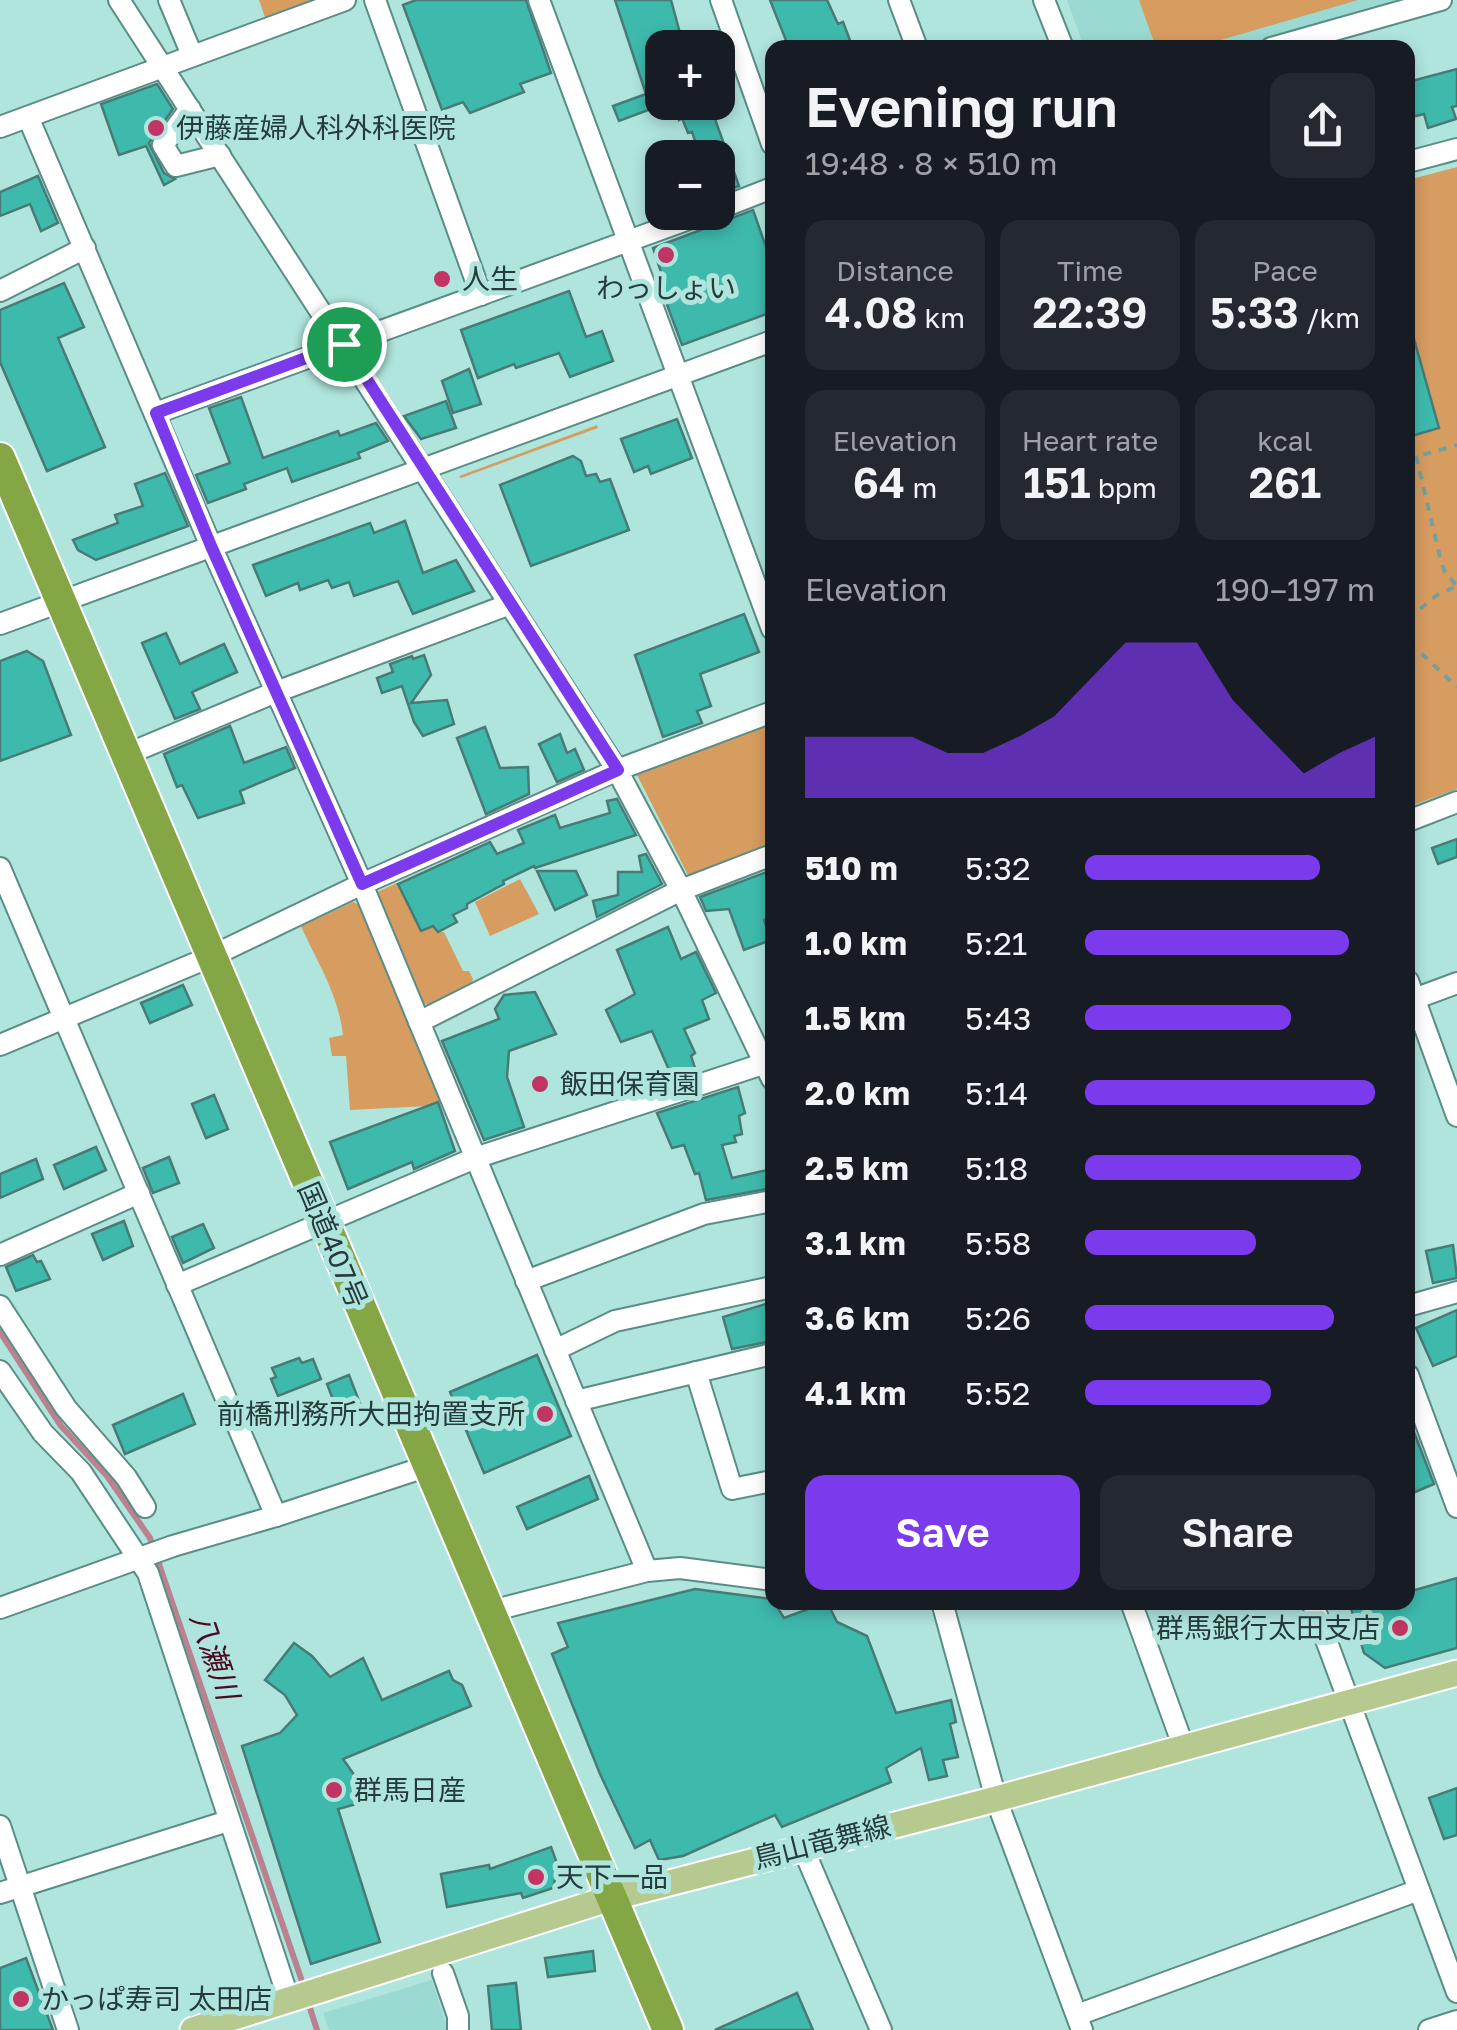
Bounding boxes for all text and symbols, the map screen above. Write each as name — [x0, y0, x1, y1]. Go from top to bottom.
map controls — [645, 30, 735, 230]
button: + — [645, 30, 735, 120]
text: Evening run — [805, 73, 1118, 139]
button: share — [1270, 73, 1375, 178]
place label: 伊藤産婦人科外科医院 — [176, 111, 456, 144]
marker: 伊藤産婦人科外科医院 — [145, 117, 167, 139]
button: − — [645, 140, 735, 230]
text: 19:48 · 8 × 510 m — [805, 144, 1057, 182]
marker: わっしょい — [655, 244, 677, 266]
text: Distance — [836, 254, 954, 287]
text: Time — [1057, 254, 1123, 287]
text: Pace — [1252, 254, 1318, 287]
place label: 人生 — [462, 262, 518, 295]
marker: 人生 — [431, 268, 453, 290]
place label: わっしょい — [596, 271, 736, 304]
text: 4.08 — [825, 287, 918, 337]
text: 22:39 — [1033, 287, 1147, 337]
text: 5:33 — [1210, 287, 1299, 337]
text: km — [918, 301, 965, 334]
text: /km — [1299, 301, 1360, 334]
pin — [302, 302, 387, 387]
icon: arrive — [317, 317, 372, 372]
text: Elevation — [833, 424, 957, 457]
text: Heart rate — [1022, 424, 1158, 457]
text: kcal — [1257, 424, 1313, 457]
text: 64 — [853, 457, 905, 507]
text: 151 — [1023, 457, 1091, 507]
text: 261 — [1249, 457, 1321, 507]
text: m — [905, 471, 937, 504]
text: bpm — [1091, 471, 1157, 504]
text: Elevation — [805, 570, 947, 608]
text: 190–197 m — [1215, 570, 1375, 608]
text: 510 m — [805, 849, 898, 887]
text: 5:32 — [965, 849, 1030, 887]
text: 1.0 km — [805, 924, 907, 962]
text: 5:21 — [965, 924, 1027, 962]
text: 1.5 km — [805, 999, 906, 1037]
text: 5:43 — [965, 999, 1031, 1037]
place label: 飯田保育園 — [560, 1067, 700, 1100]
marker: 飯田保育園 — [529, 1073, 551, 1095]
text: 2.0 km — [805, 1074, 910, 1112]
text: 5:14 — [965, 1074, 1028, 1112]
text: 2.5 km — [805, 1149, 909, 1187]
text: 5:18 — [965, 1149, 1028, 1187]
street label: 国道407号 — [292, 1177, 375, 1313]
text: 3.1 km — [805, 1224, 906, 1262]
text: 5:58 — [965, 1224, 1031, 1262]
text: 3.6 km — [805, 1299, 910, 1337]
text: 5:26 — [965, 1299, 1031, 1337]
text: 4.1 km — [805, 1374, 906, 1412]
text: 5:52 — [965, 1374, 1030, 1412]
place label: 前橋刑務所大田拘置支所 — [217, 1397, 525, 1430]
marker: 前橋刑務所大田拘置支所 — [534, 1403, 556, 1425]
button: Save — [805, 1475, 1080, 1590]
button: Share — [1100, 1475, 1375, 1590]
water label: 八瀬川 — [183, 1607, 248, 1707]
place label: 群馬銀行太田支店 — [1156, 1611, 1380, 1644]
marker: 群馬銀行太田支店 — [1389, 1617, 1411, 1639]
place label: 群馬日産 — [354, 1773, 466, 1806]
marker: 群馬日産 — [323, 1779, 345, 1801]
street label: 鳥山竜舞線 — [750, 1809, 894, 1874]
place label: 天下一品 — [556, 1860, 668, 1893]
marker: 天下一品 — [525, 1866, 547, 1888]
place label: かっぱ寿司 太田店 — [41, 1982, 272, 2015]
marker: かっぱ寿司 太田店 — [10, 1988, 32, 2010]

